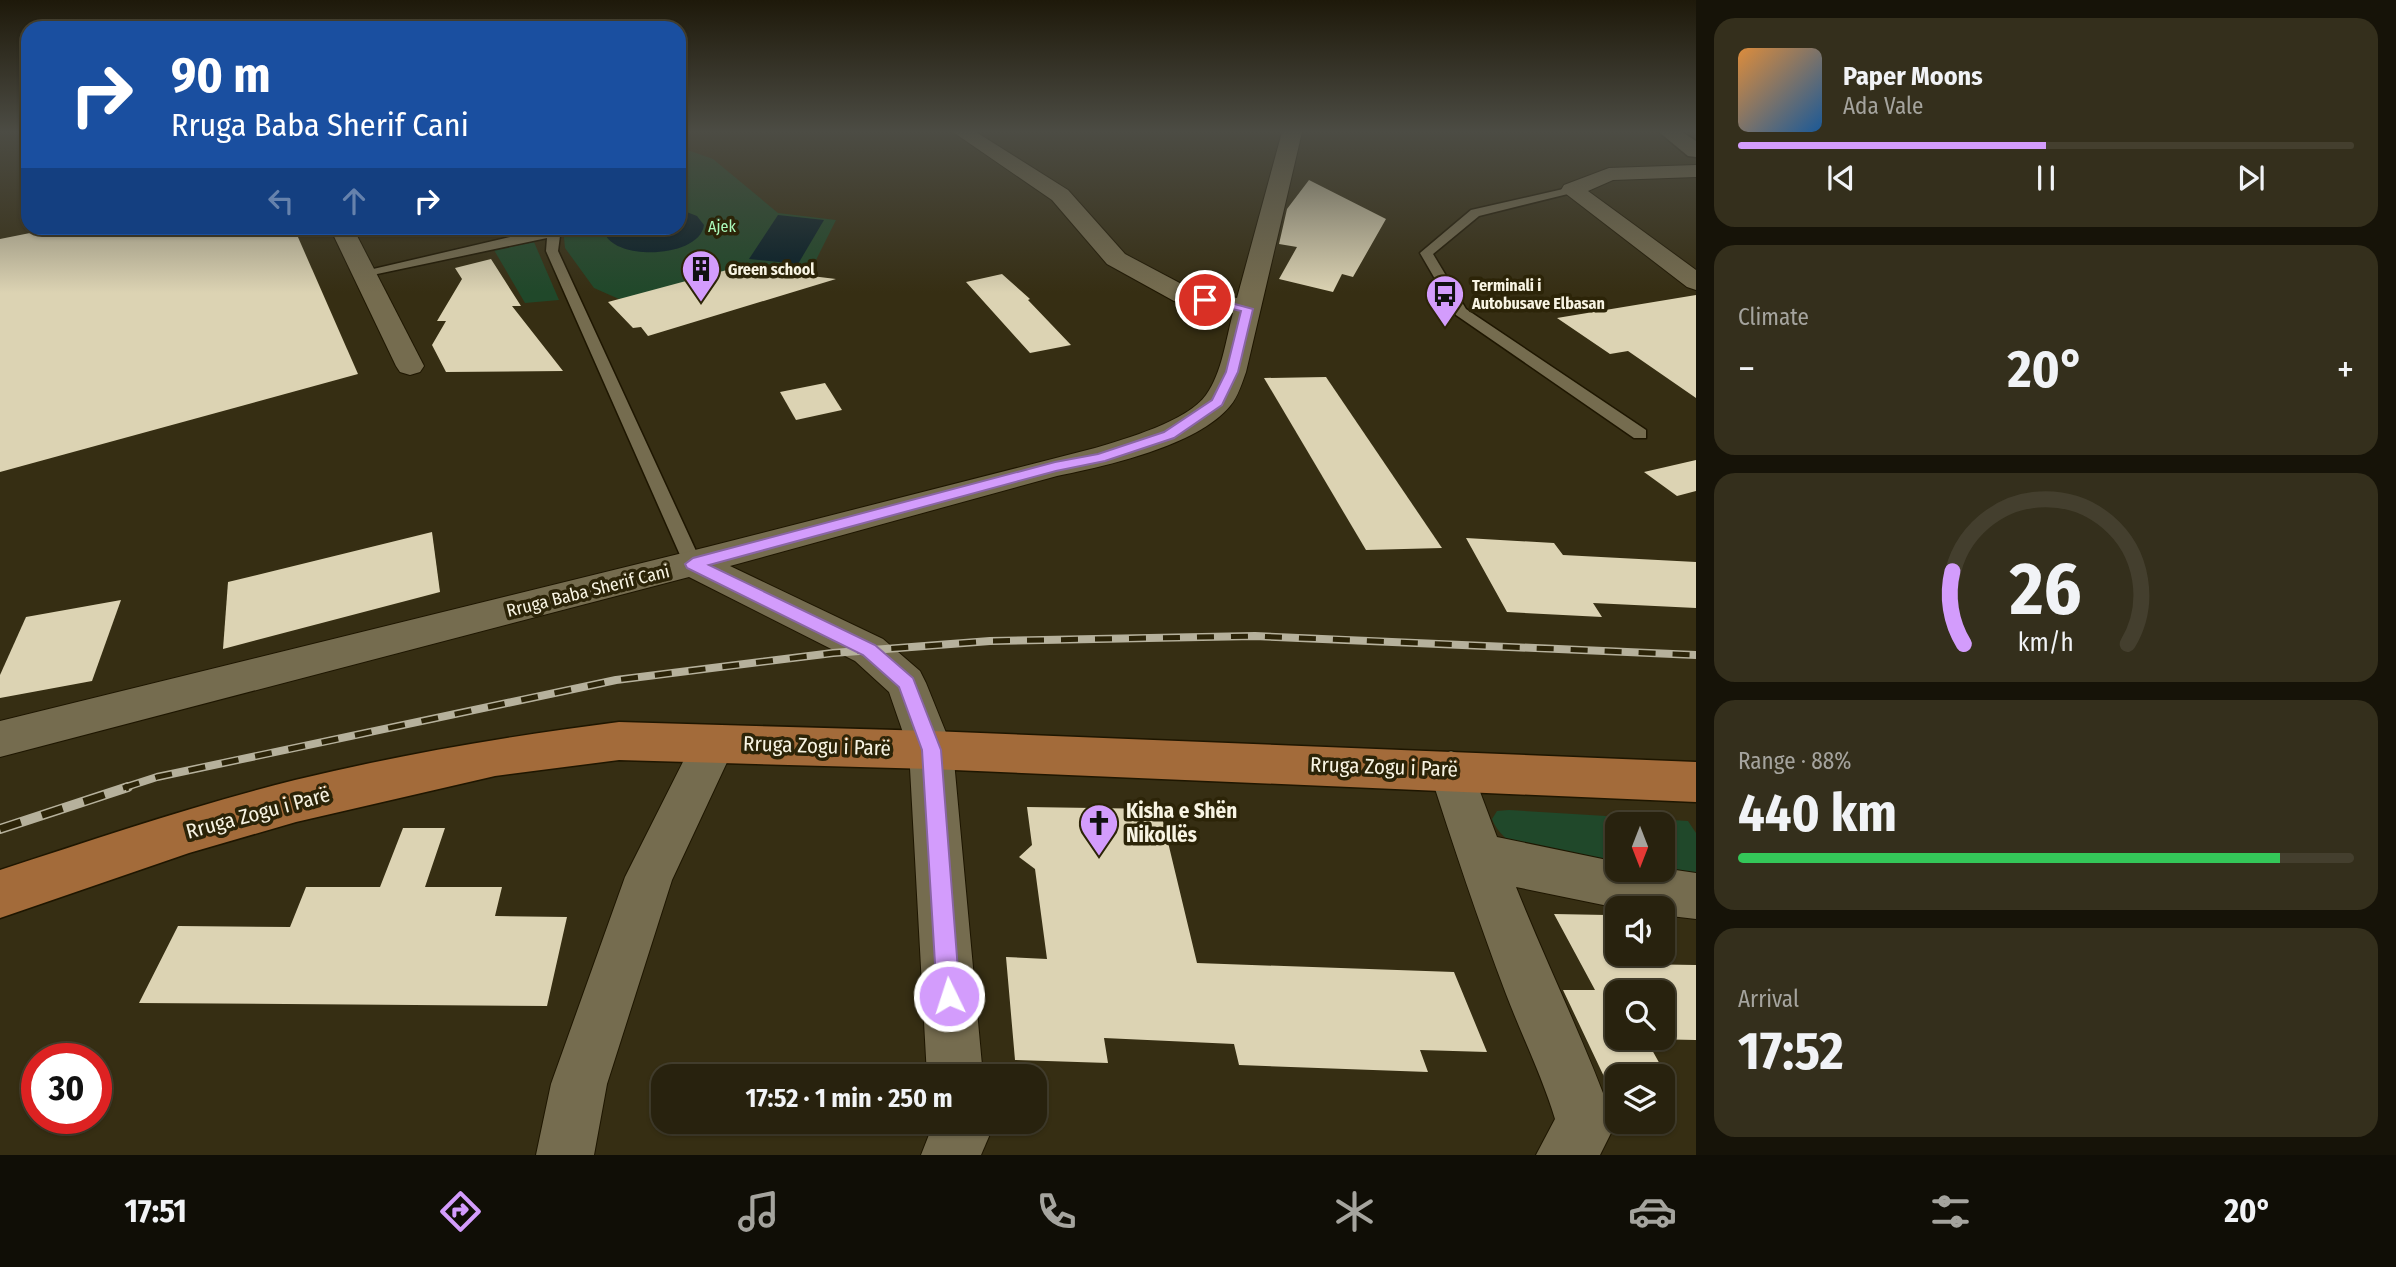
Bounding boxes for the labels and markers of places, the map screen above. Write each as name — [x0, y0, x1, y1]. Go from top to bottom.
building icon: Green school — [680, 248, 722, 303]
place label: Green school — [728, 260, 815, 279]
pin — [1175, 270, 1235, 330]
bus stop icon: Terminali i Autobusave Elbasan — [1424, 273, 1466, 328]
place label: Terminali i Autobusave Elbasan — [1471, 276, 1605, 313]
place label: Kisha e Shën Nikollës — [1126, 798, 1237, 848]
church icon: Kisha e Shën Nikollës — [1078, 802, 1120, 857]

